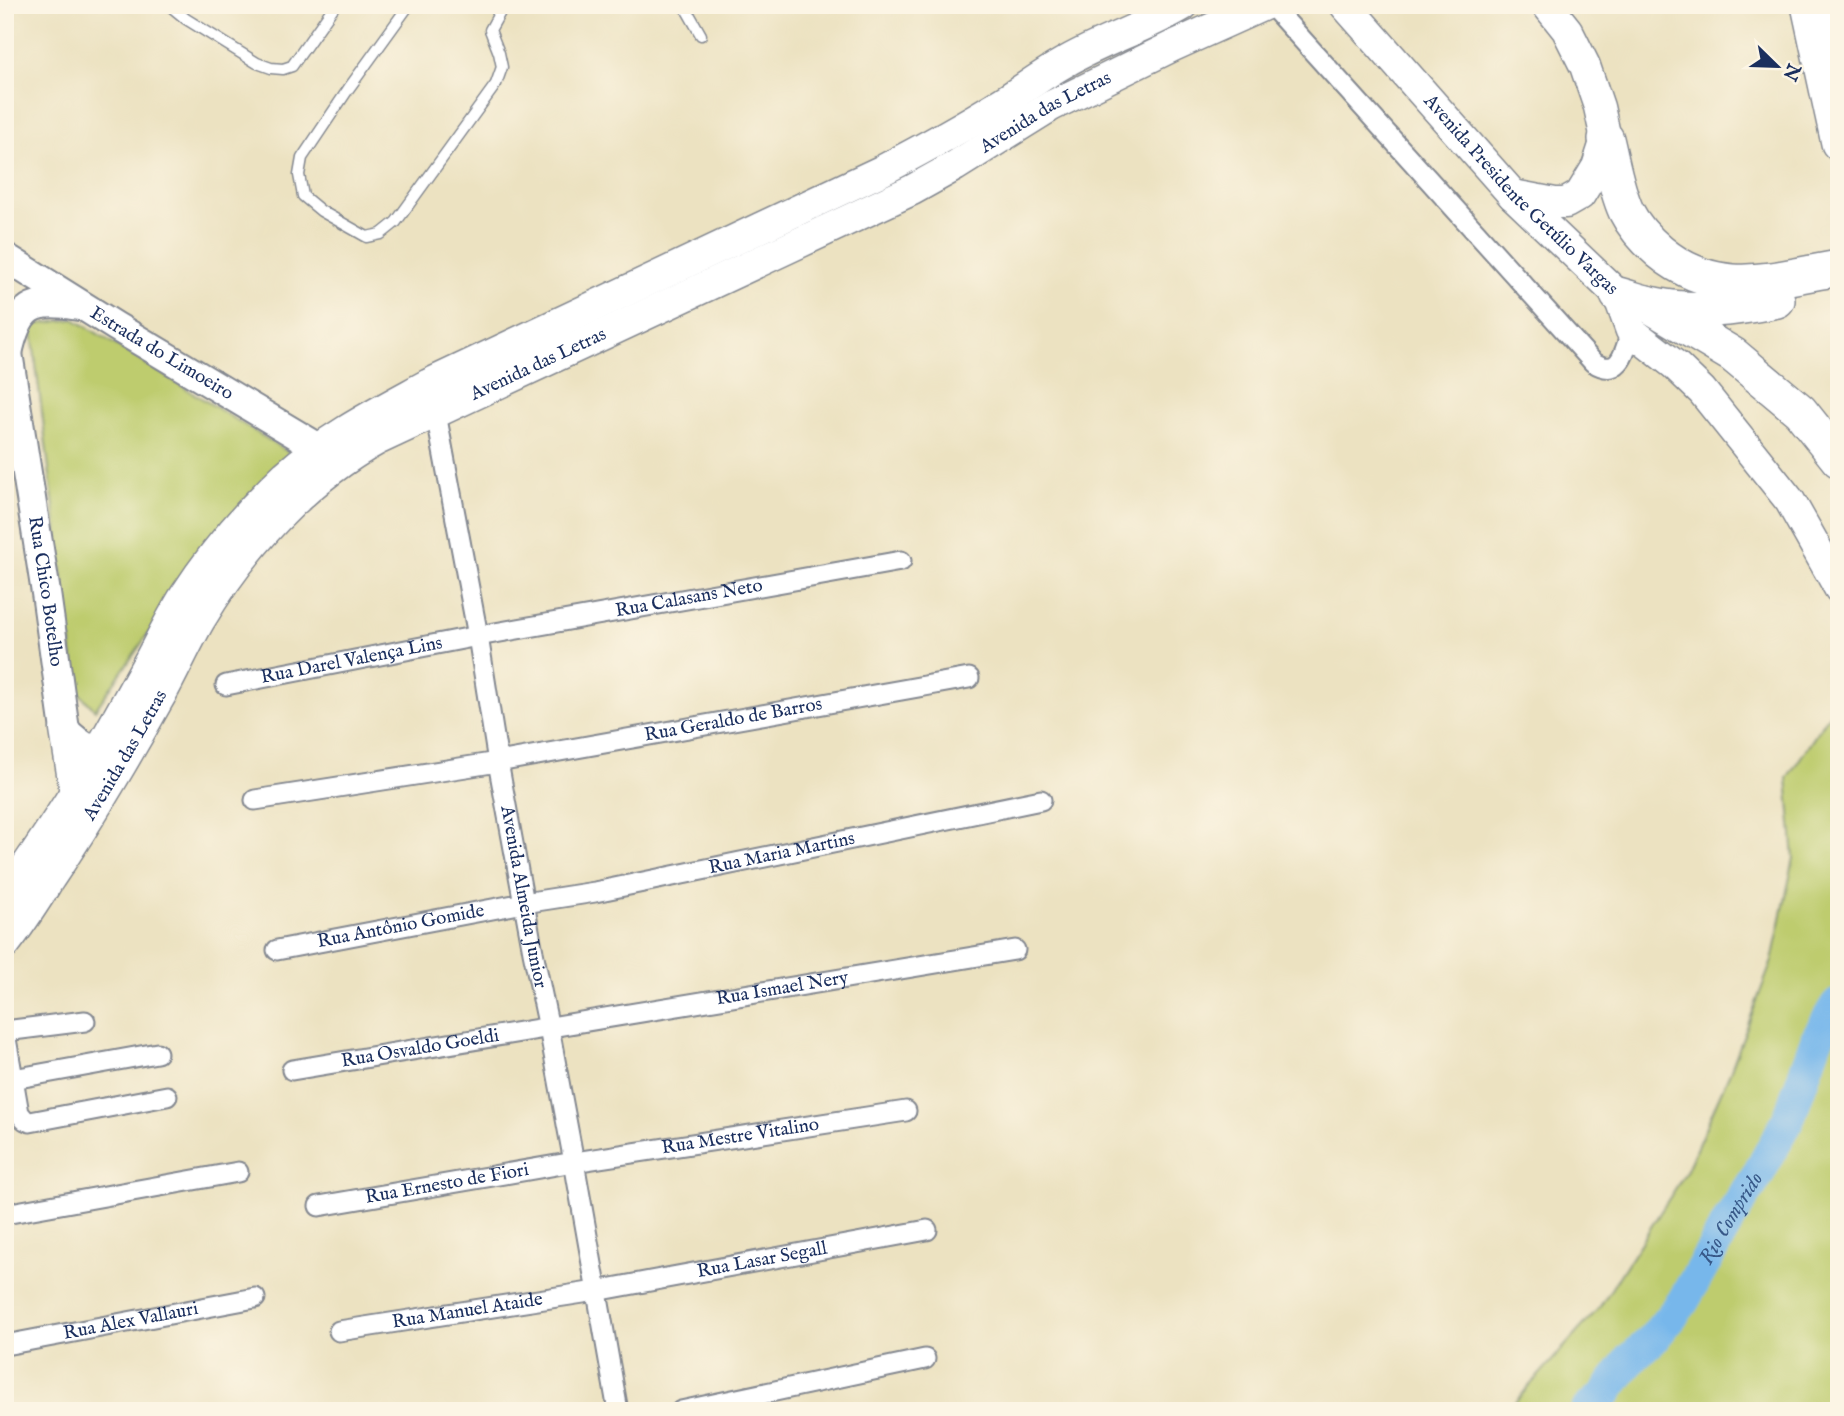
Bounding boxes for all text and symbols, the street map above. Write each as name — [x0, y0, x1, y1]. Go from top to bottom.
north arrow — [1742, 32, 1812, 102]
text: N — [1776, 59, 1805, 85]
street label: Avenida das Letras — [975, 66, 1115, 160]
street label: Avenida Presidente Getúlio Vargas — [1417, 89, 1623, 301]
street label: Estrada do Limoeiro — [85, 301, 238, 406]
street label: Avenida das Letras — [466, 323, 610, 407]
street label: Rua Chico Botelho — [22, 515, 68, 668]
street label: Rua Calasans Neto — [613, 574, 765, 623]
street label: Rua Darel Valença Lins — [259, 631, 445, 690]
street label: Avenida das Letras — [78, 686, 173, 826]
street label: Rua Geraldo de Barros — [643, 692, 824, 748]
street label: Avenida Almeida Junior — [494, 803, 552, 991]
street label: Rua Maria Martins — [707, 827, 857, 880]
street label: Rua Antônio Gomide — [315, 899, 487, 954]
street label: Rua Ismael Nery — [714, 966, 851, 1011]
street label: Rua Osvaldo Goeldi — [339, 1024, 501, 1074]
street label: Rua Mestre Vitalino — [660, 1113, 821, 1160]
street label: Rua Ernesto de Fiori — [363, 1158, 531, 1210]
water label: Rio Comprido — [1693, 1168, 1770, 1270]
street label: Rua Lasar Segall — [695, 1236, 830, 1284]
street label: Rua Manuel Ataide — [390, 1287, 545, 1335]
street label: Rua Alex Vallauri — [61, 1297, 200, 1346]

